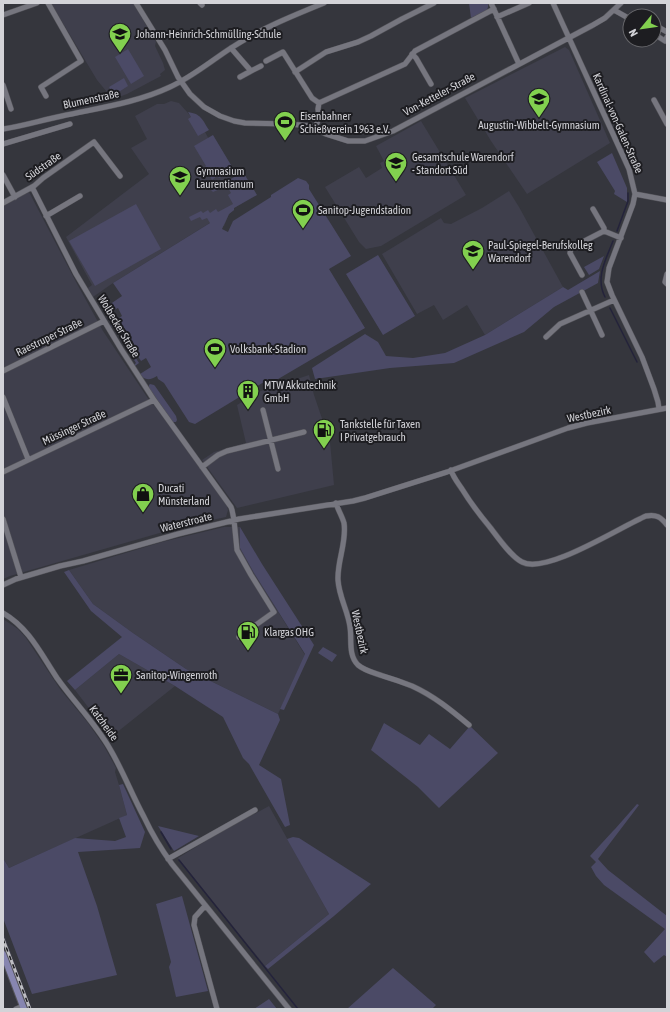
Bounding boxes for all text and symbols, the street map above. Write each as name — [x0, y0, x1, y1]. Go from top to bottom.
north arrow — [622, 8, 662, 48]
school or university icon: Johann-Heinrich-Schmülling-Schule — [107, 21, 133, 54]
text: N — [626, 27, 640, 39]
place label: Johann-Heinrich-Schmülling-Schule — [136, 28, 281, 40]
street label: Von-Ketteler-Straße — [401, 70, 477, 118]
street label: Kardinal-von-Galen-Straße — [591, 71, 645, 175]
school or university icon: Augustin-Wibbelt-Gymnasium — [526, 86, 552, 119]
street label: Blumenstraße — [62, 87, 120, 111]
sports icon: Eisenbahner Schießverein 1963 e.V. — [272, 109, 298, 142]
place label: Eisenbahner Schießverein 1963 e.V. — [300, 110, 390, 135]
place label: Augustin-Wibbelt-Gymnasium — [478, 119, 600, 131]
street label: Südstraße — [23, 149, 63, 183]
school or university icon: Gesamtschule Warendorf - Standort Süd — [383, 150, 409, 183]
place label: Gesamtschule Warendorf - Standort Süd — [412, 151, 514, 176]
school or university icon: Gymnasium Laurentianum — [167, 164, 193, 197]
place label: Gymnasium Laurentianum — [196, 165, 254, 190]
sports icon: Sanitop-Jugendstadion — [290, 197, 316, 230]
place label: Sanitop-Jugendstadion — [318, 204, 411, 216]
school or university icon: Paul-Spiegel-Berufskolleg Warendorf — [460, 238, 486, 271]
place label: Paul-Spiegel-Berufskolleg Warendorf — [488, 239, 593, 264]
street label: Wolbecker Straße — [96, 293, 142, 359]
street label: Raestruper Straße — [14, 316, 84, 358]
sports icon: Volksbank-Stadion — [202, 336, 228, 369]
place label: Volksbank-Stadion — [230, 343, 306, 355]
building icon: MTW Akkutechnik GmbH — [235, 378, 261, 411]
place label: MTW Akkutechnik GmbH — [264, 379, 336, 404]
street label: Westbezirk — [566, 403, 612, 424]
street label: Müssinger Straße — [40, 407, 108, 447]
fuel station icon: Tankstelle für Taxen I Privatgebrauch — [311, 417, 337, 450]
place label: Tankstelle für Taxen I Privatgebrauch — [340, 418, 420, 443]
shop icon: Ducati Münsterland — [130, 481, 156, 514]
place label: Ducati Münsterland — [158, 482, 210, 507]
street label: Waterstroate — [159, 510, 213, 534]
street label: Westbezirk — [350, 609, 371, 655]
fuel station icon: Klargas OHG — [235, 619, 261, 652]
place label: Klargas OHG — [264, 626, 314, 638]
office icon: Sanitop-Wingenroth — [108, 662, 134, 695]
place label: Sanitop-Wingenroth — [136, 669, 217, 681]
street label: Katzheide — [87, 703, 121, 743]

